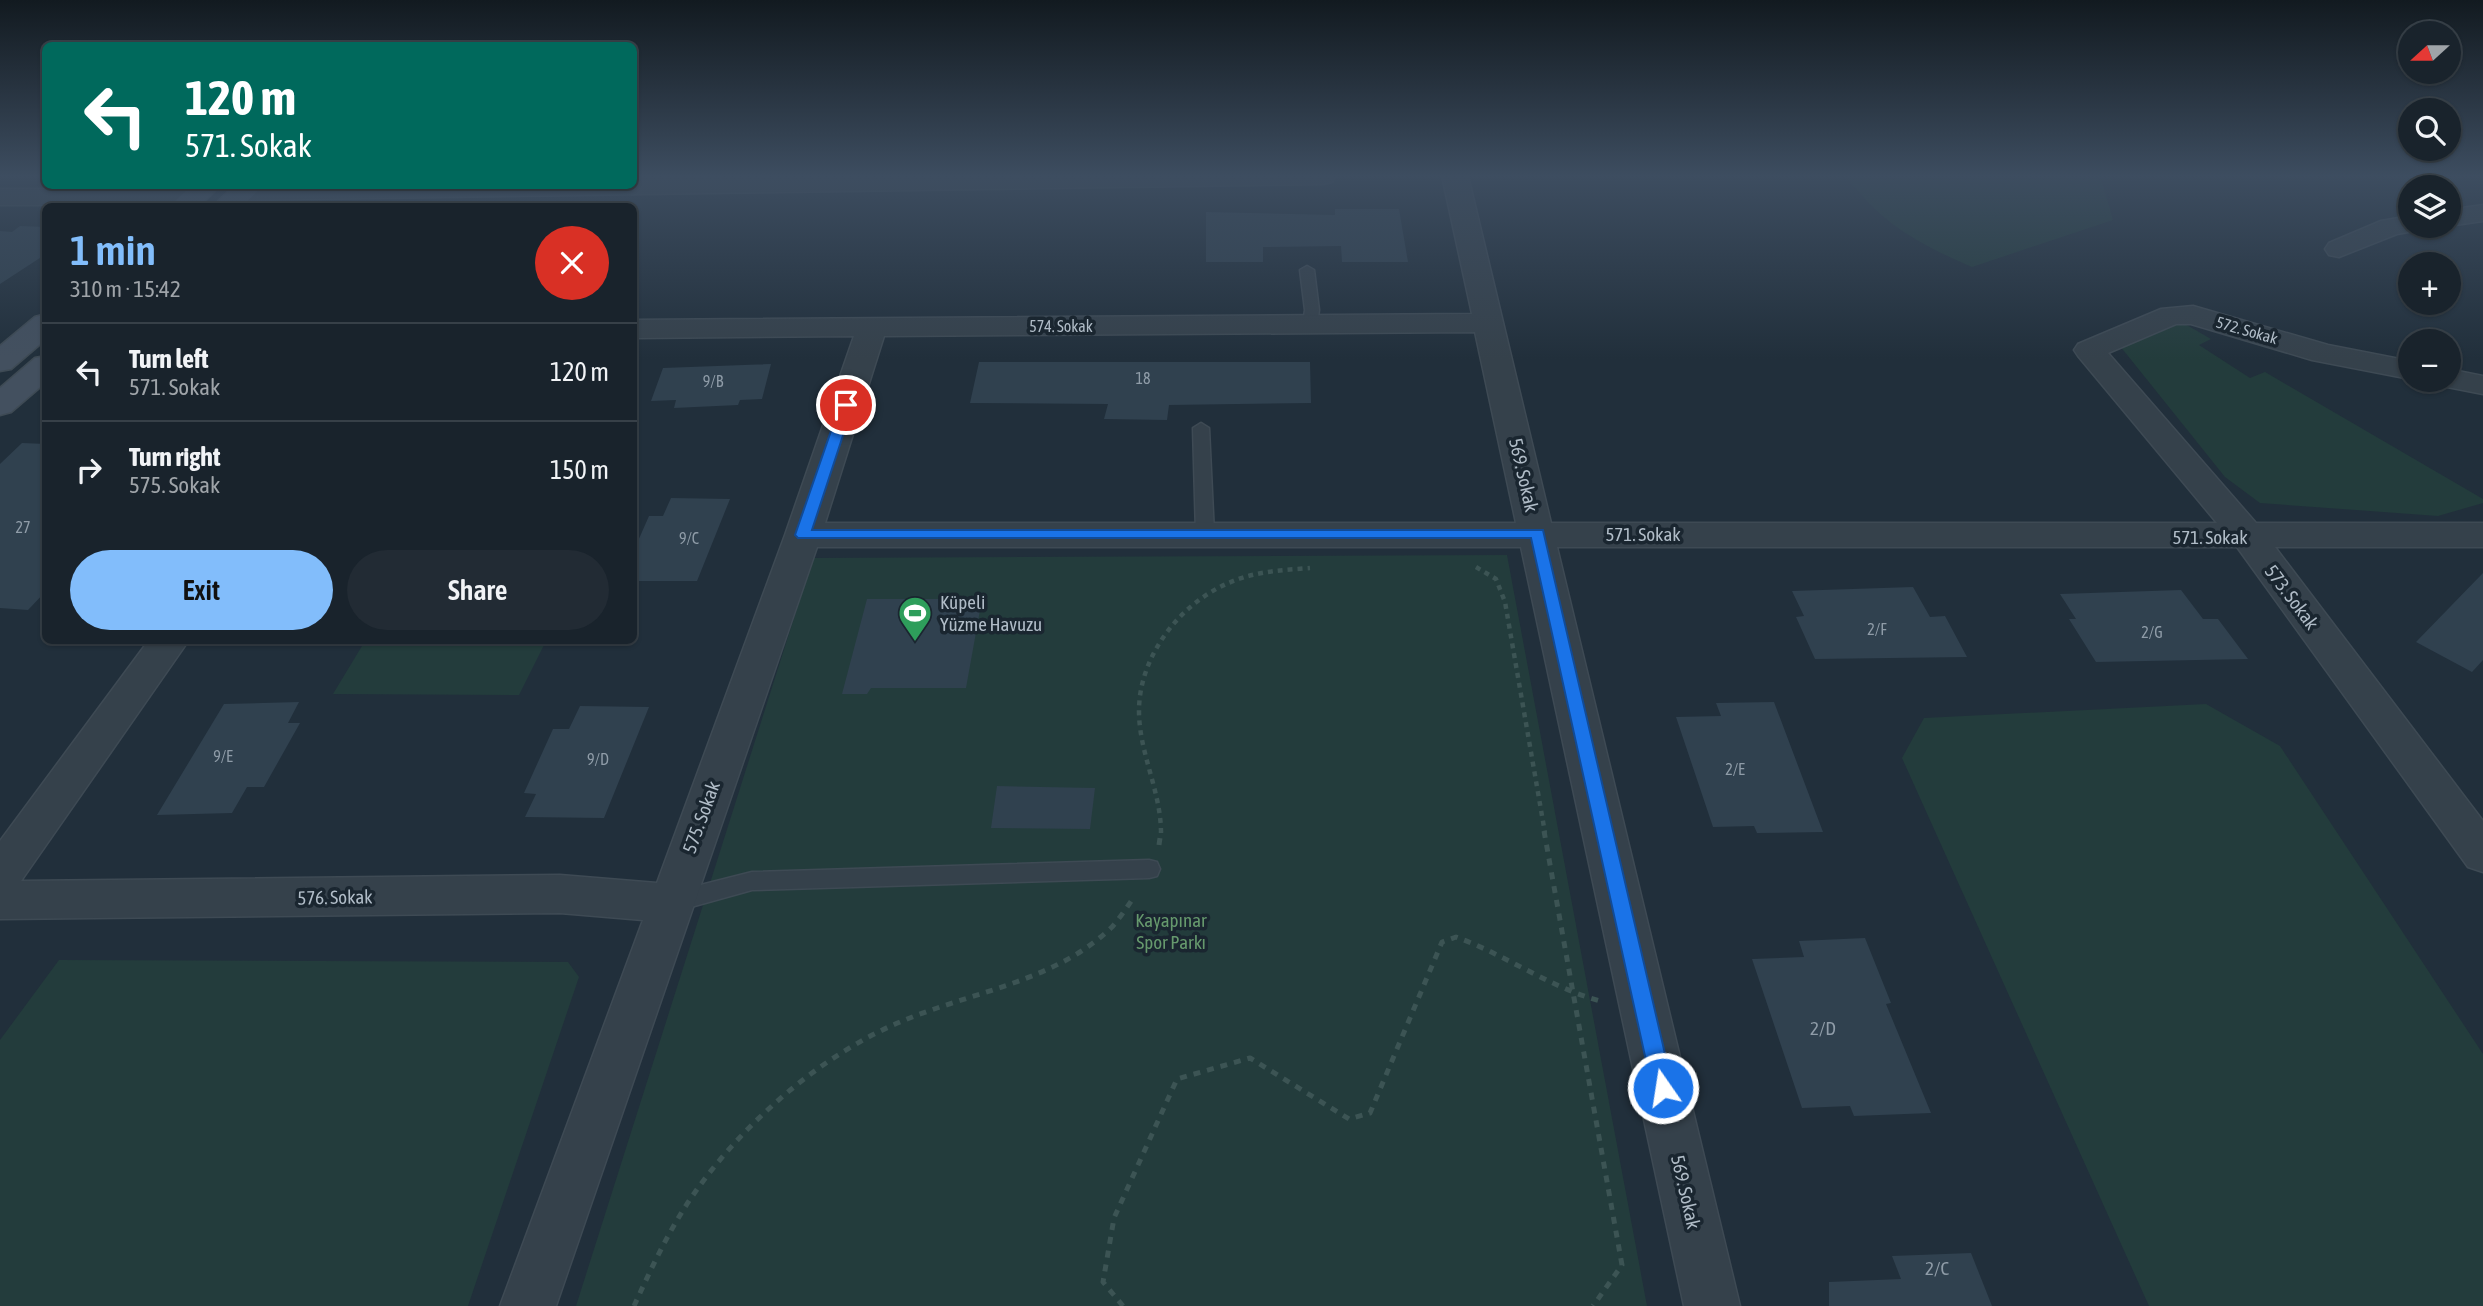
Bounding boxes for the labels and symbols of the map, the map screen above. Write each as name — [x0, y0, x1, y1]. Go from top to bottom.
north arrow — [2398, 21, 2460, 84]
street label: 572. Sokak — [2214, 313, 2280, 347]
street label: 574. Sokak — [1029, 317, 1093, 335]
house number: 18 — [1135, 369, 1151, 387]
house number: 9/B — [703, 372, 724, 390]
pin — [816, 375, 876, 435]
street label: 569. Sokak — [1505, 436, 1543, 515]
house number: 27 — [15, 518, 31, 536]
street label: 571. Sokak — [1605, 523, 1681, 545]
street label: 571. Sokak — [2172, 526, 2248, 548]
house number: 9/C — [679, 529, 699, 547]
street label: 573. Sokak — [2261, 560, 2324, 634]
place label: Küpeli Yüzme Havuzu — [940, 591, 1042, 635]
sports icon: Küpeli Yüzme Havuzu — [896, 594, 934, 643]
house number: 2/F — [1867, 620, 1887, 638]
house number: 2/G — [2141, 623, 2163, 641]
house number: 9/E — [213, 747, 233, 765]
house number: 9/D — [587, 750, 609, 768]
house number: 2/E — [1725, 760, 1745, 778]
street label: 575. Sokak — [678, 777, 724, 856]
street label: 576. Sokak — [297, 885, 373, 909]
park label: Kayapınar Spor Parkı — [1135, 909, 1207, 953]
house number: 2/D — [1810, 1017, 1836, 1039]
position arrow — [1626, 1051, 1700, 1125]
street label: 569. Sokak — [1667, 1153, 1705, 1232]
house number: 2/C — [1925, 1257, 1949, 1279]

